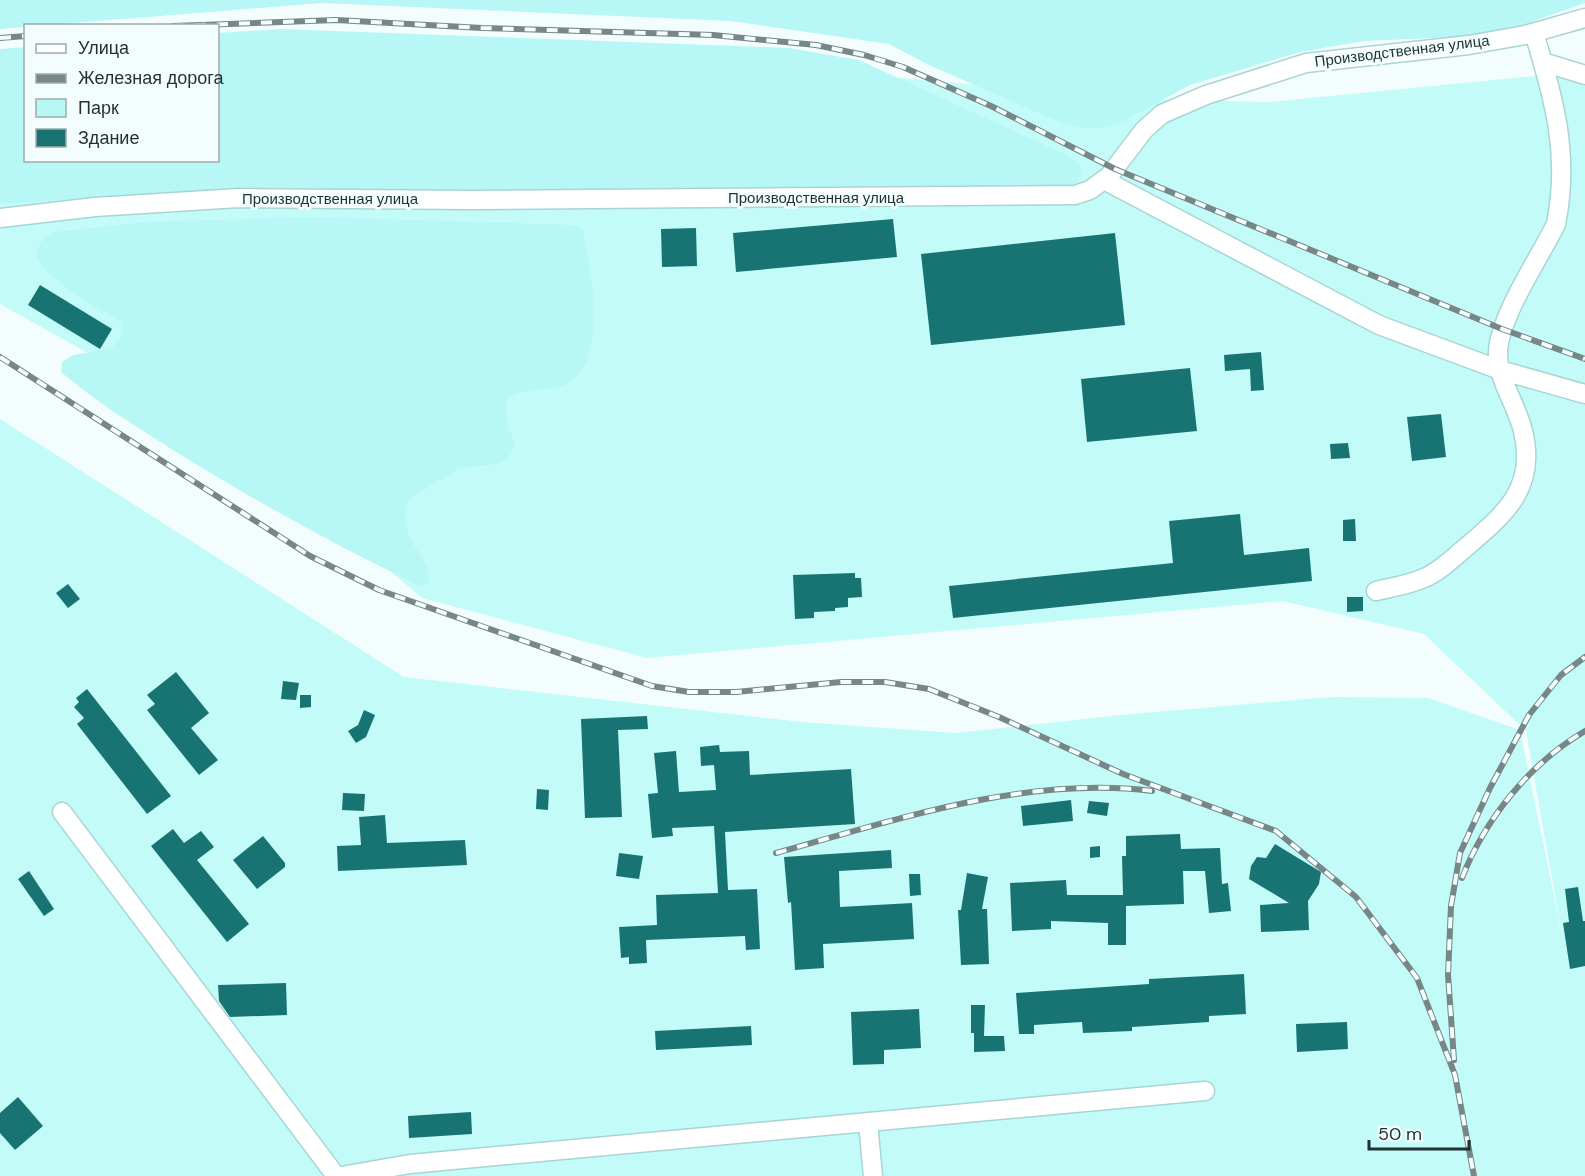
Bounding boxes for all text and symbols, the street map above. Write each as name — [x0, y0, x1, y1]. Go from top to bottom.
legend — [24, 24, 219, 162]
street label: Производственная улица — [1313, 30, 1491, 72]
text: Улица — [78, 36, 130, 60]
text: Железная дорога — [78, 66, 224, 90]
text: Парк — [78, 96, 119, 120]
text: Здание — [78, 126, 139, 150]
street label: Производственная улица — [728, 188, 905, 208]
street label: Производственная улица — [242, 189, 419, 209]
scale bar — [1369, 1113, 1470, 1151]
text: 50 m — [1378, 1122, 1422, 1146]

